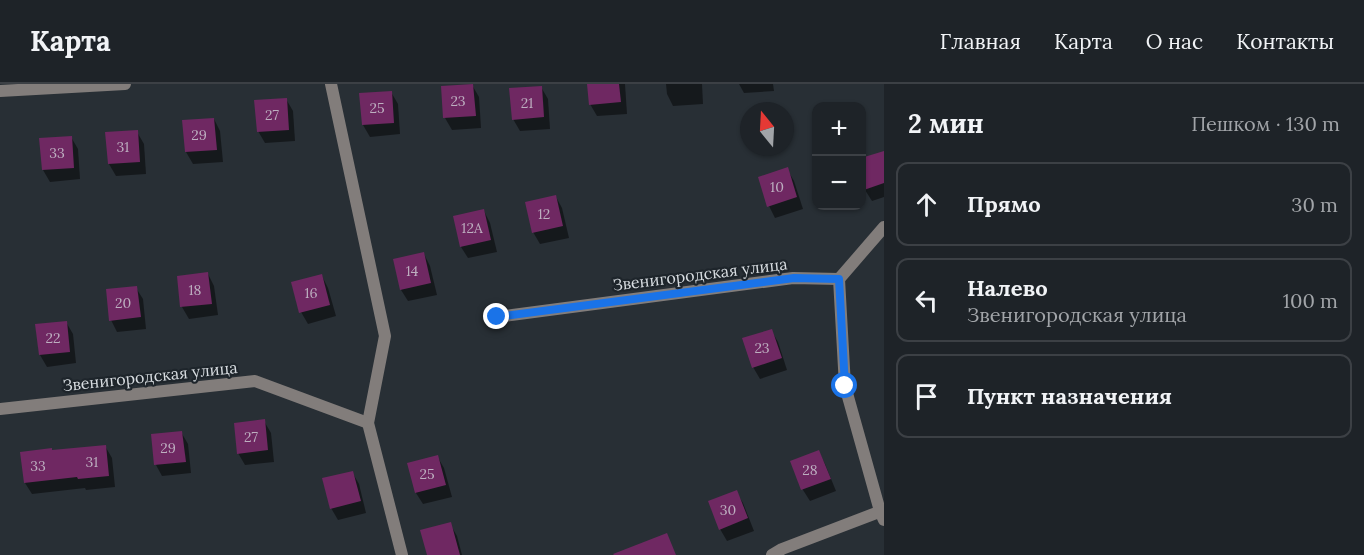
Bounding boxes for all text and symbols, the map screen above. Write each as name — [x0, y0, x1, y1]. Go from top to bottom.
text: Карта — [30, 23, 111, 59]
text: Главная — [940, 28, 1021, 55]
text: Карта — [1054, 28, 1113, 55]
text: О нас — [1146, 28, 1203, 55]
text: Контакты — [1236, 28, 1334, 55]
house number: 23 — [450, 92, 466, 110]
house number: 21 — [521, 94, 533, 112]
house number: 25 — [369, 99, 385, 117]
north arrow — [740, 102, 794, 156]
map controls — [812, 102, 866, 210]
button: + — [812, 102, 866, 156]
house number: 27 — [265, 106, 280, 124]
text: 2 мин — [908, 107, 984, 140]
text: Пешком · 130 m — [1191, 111, 1340, 136]
house number: 29 — [191, 126, 207, 144]
house number: 31 — [117, 138, 129, 156]
house number: 33 — [49, 144, 65, 162]
button: − — [812, 156, 866, 210]
house number: 10 — [770, 178, 784, 196]
icon: ahead — [910, 188, 943, 221]
text: Прямо — [967, 190, 1041, 218]
text: 30 m — [1291, 192, 1338, 217]
house number: 12 — [538, 205, 550, 223]
house number: 12А — [461, 219, 483, 237]
street label: Звенигородская улица — [612, 253, 788, 295]
house number: 14 — [406, 262, 419, 280]
text: Налево — [967, 274, 1048, 302]
house number: 18 — [189, 281, 202, 299]
house number: 16 — [304, 284, 318, 302]
icon: left — [910, 284, 943, 317]
text: 100 m — [1283, 288, 1338, 313]
house number: 20 — [115, 294, 131, 312]
text: Звенигородская улица — [967, 302, 1187, 327]
route end — [483, 303, 509, 329]
house number: 22 — [45, 329, 61, 347]
house number: 23 — [754, 339, 770, 357]
street label: Звенигородская улица — [62, 357, 238, 395]
route start — [831, 372, 857, 398]
icon: arrive — [910, 380, 943, 413]
text: Пункт назначения — [967, 382, 1172, 410]
house number: 27 — [244, 428, 259, 446]
house number: 29 — [160, 439, 176, 457]
house number: 31 — [86, 453, 98, 471]
house number: 33 — [30, 457, 46, 475]
house number: 28 — [802, 461, 818, 479]
house number: 25 — [419, 465, 435, 483]
house number: 30 — [720, 501, 736, 519]

